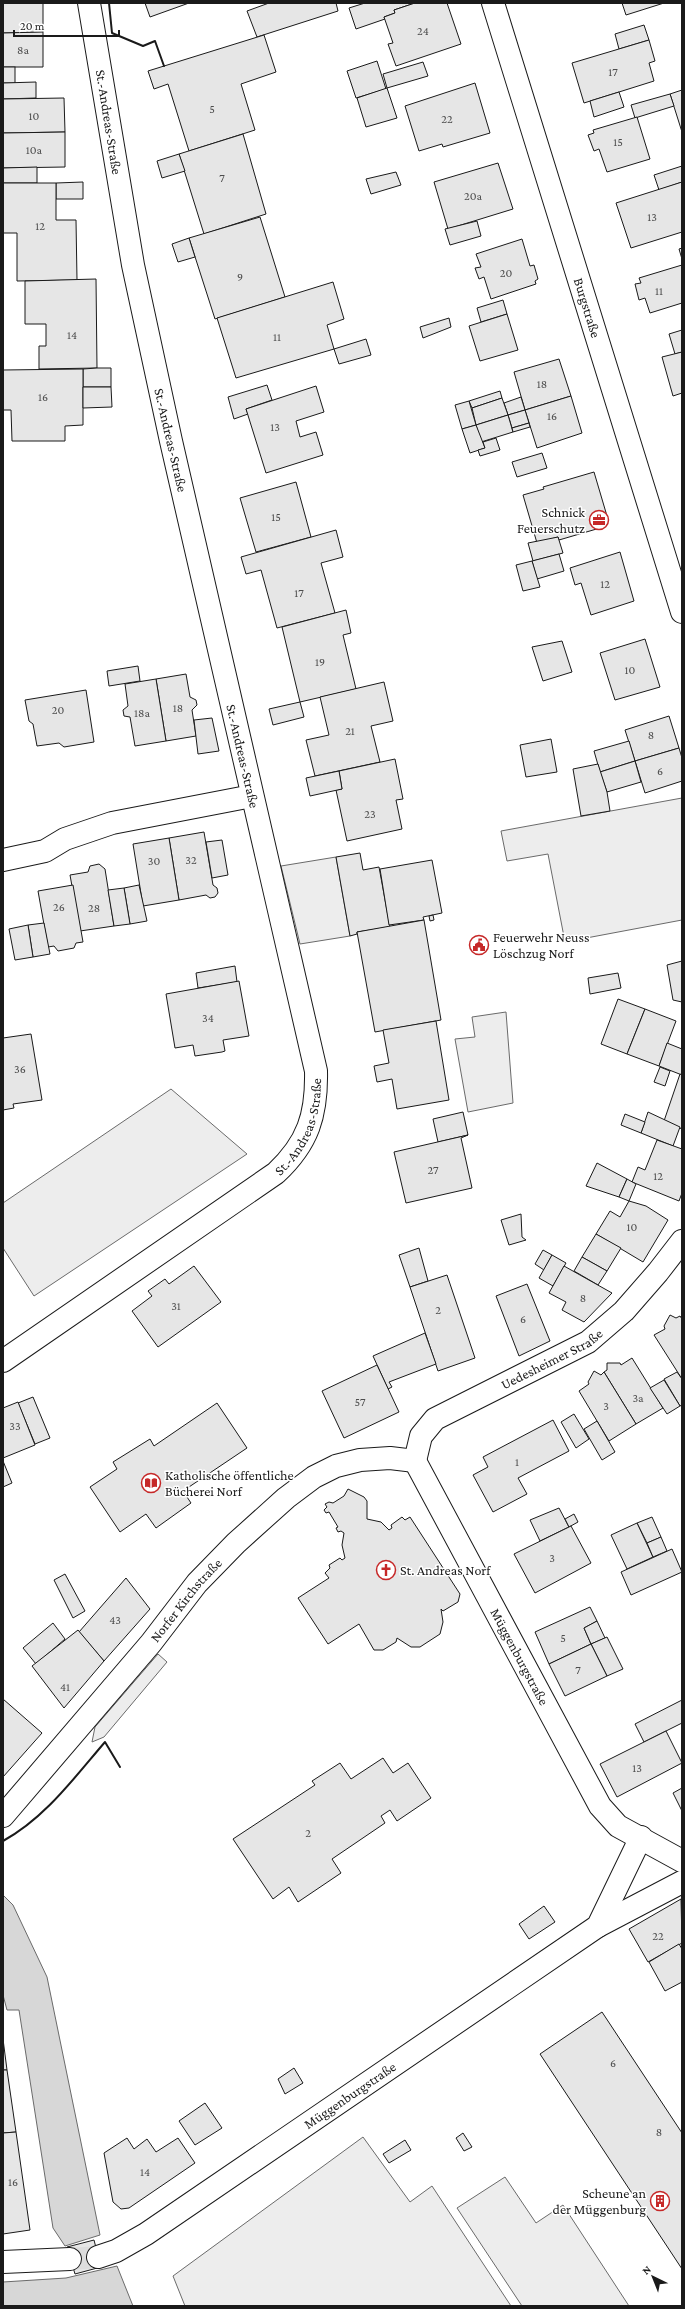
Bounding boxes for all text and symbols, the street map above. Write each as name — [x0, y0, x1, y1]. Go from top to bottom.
scale bar — [14, 12, 119, 38]
text: 20 m — [20, 19, 45, 33]
house number: 24 — [417, 24, 429, 38]
house number: 8a — [17, 43, 29, 57]
house number: 17 — [608, 65, 618, 79]
street label: St.-Andreas-Straße — [93, 68, 125, 176]
house number: 5 — [209, 102, 215, 116]
house number: 10 — [29, 109, 40, 123]
house number: 22 — [441, 112, 453, 126]
house number: 15 — [613, 135, 623, 149]
house number: 10a — [26, 143, 43, 157]
house number: 7 — [219, 171, 225, 185]
house number: 20a — [464, 189, 482, 203]
house number: 13 — [647, 210, 657, 224]
house number: 12 — [35, 219, 45, 233]
house number: 20 — [500, 266, 512, 280]
house number: 9 — [237, 270, 243, 284]
street label: Burgstraße — [571, 276, 604, 340]
house number: 11 — [655, 284, 663, 298]
house number: 14 — [67, 328, 77, 342]
house number: 11 — [273, 330, 281, 344]
house number: 18 — [537, 377, 547, 391]
street label: St.-Andreas-Straße — [151, 387, 191, 493]
house number: 16 — [38, 390, 48, 404]
house number: 16 — [547, 409, 557, 423]
house number: 13 — [270, 420, 280, 434]
place label: Schnick Feuerschutz — [517, 504, 585, 536]
office icon: Schnick Feuerschutz — [588, 509, 610, 531]
house number: 15 — [271, 510, 281, 524]
house number: 12 — [600, 577, 610, 591]
house number: 17 — [294, 586, 304, 600]
house number: 19 — [315, 655, 325, 669]
house number: 10 — [625, 663, 636, 677]
house number: 18 — [173, 701, 183, 715]
house number: 20 — [52, 703, 64, 717]
street label: St.-Andreas-Straße — [223, 703, 263, 809]
house number: 18a — [134, 706, 150, 720]
house number: 21 — [345, 724, 355, 738]
house number: 8 — [648, 728, 654, 742]
house number: 6 — [657, 764, 663, 778]
house number: 23 — [364, 807, 376, 821]
house number: 32 — [185, 853, 197, 867]
house number: 30 — [148, 854, 160, 868]
house number: 26 — [53, 900, 65, 914]
house number: 28 — [88, 901, 100, 915]
place label: Feuerwehr Neuss Löschzug Norf — [493, 929, 589, 961]
public building icon: Feuerwehr Neuss Löschzug Norf — [468, 934, 490, 956]
house number: 34 — [202, 1011, 214, 1025]
house number: 36 — [14, 1062, 26, 1076]
street label: St.-Andreas-Straße — [271, 1078, 324, 1178]
house number: 27 — [427, 1163, 439, 1177]
house number: 12 — [653, 1169, 663, 1183]
house number: 10 — [627, 1220, 638, 1234]
house number: 8 — [580, 1291, 586, 1305]
house number: 31 — [171, 1299, 181, 1313]
house number: 2 — [435, 1303, 441, 1317]
house number: 6 — [520, 1312, 526, 1326]
street label: Uedesheimer Straße — [498, 1325, 606, 1392]
house number: 3a — [632, 1391, 644, 1405]
house number: 57 — [355, 1395, 366, 1409]
house number: 3 — [603, 1399, 609, 1413]
house number: 33 — [9, 1419, 21, 1433]
house number: 1 — [515, 1455, 519, 1469]
place label: Katholische öffentliche Bücherei Norf — [165, 1467, 294, 1499]
library icon: Katholische öffentliche Bücherei Norf — [140, 1472, 162, 1494]
house number: 3 — [549, 1551, 555, 1565]
street label: Norfer Kirchstraße — [147, 1555, 225, 1645]
church icon: St. Andreas Norf — [375, 1559, 397, 1581]
place label: St. Andreas Norf — [400, 1562, 491, 1578]
street label: Müggenburgstraße — [487, 1605, 552, 1708]
house number: 43 — [109, 1613, 121, 1627]
house number: 5 — [560, 1631, 566, 1645]
house number: 7 — [575, 1663, 581, 1677]
house number: 41 — [60, 1680, 70, 1694]
house number: 13 — [632, 1761, 642, 1775]
house number: 2 — [305, 1826, 311, 1840]
house number: 22 — [652, 1929, 664, 1943]
house number: 6 — [610, 2056, 616, 2070]
street label: Müggenburgstraße — [301, 2058, 399, 2132]
house number: 8 — [656, 2125, 662, 2139]
house number: 14 — [140, 2165, 150, 2179]
house number: 16 — [8, 2175, 18, 2189]
place label: Scheune an der Müggenburg — [553, 2185, 646, 2217]
building icon: Scheune an der Müggenburg — [649, 2190, 671, 2212]
north arrow — [633, 2257, 673, 2297]
text: N — [639, 2262, 653, 2277]

